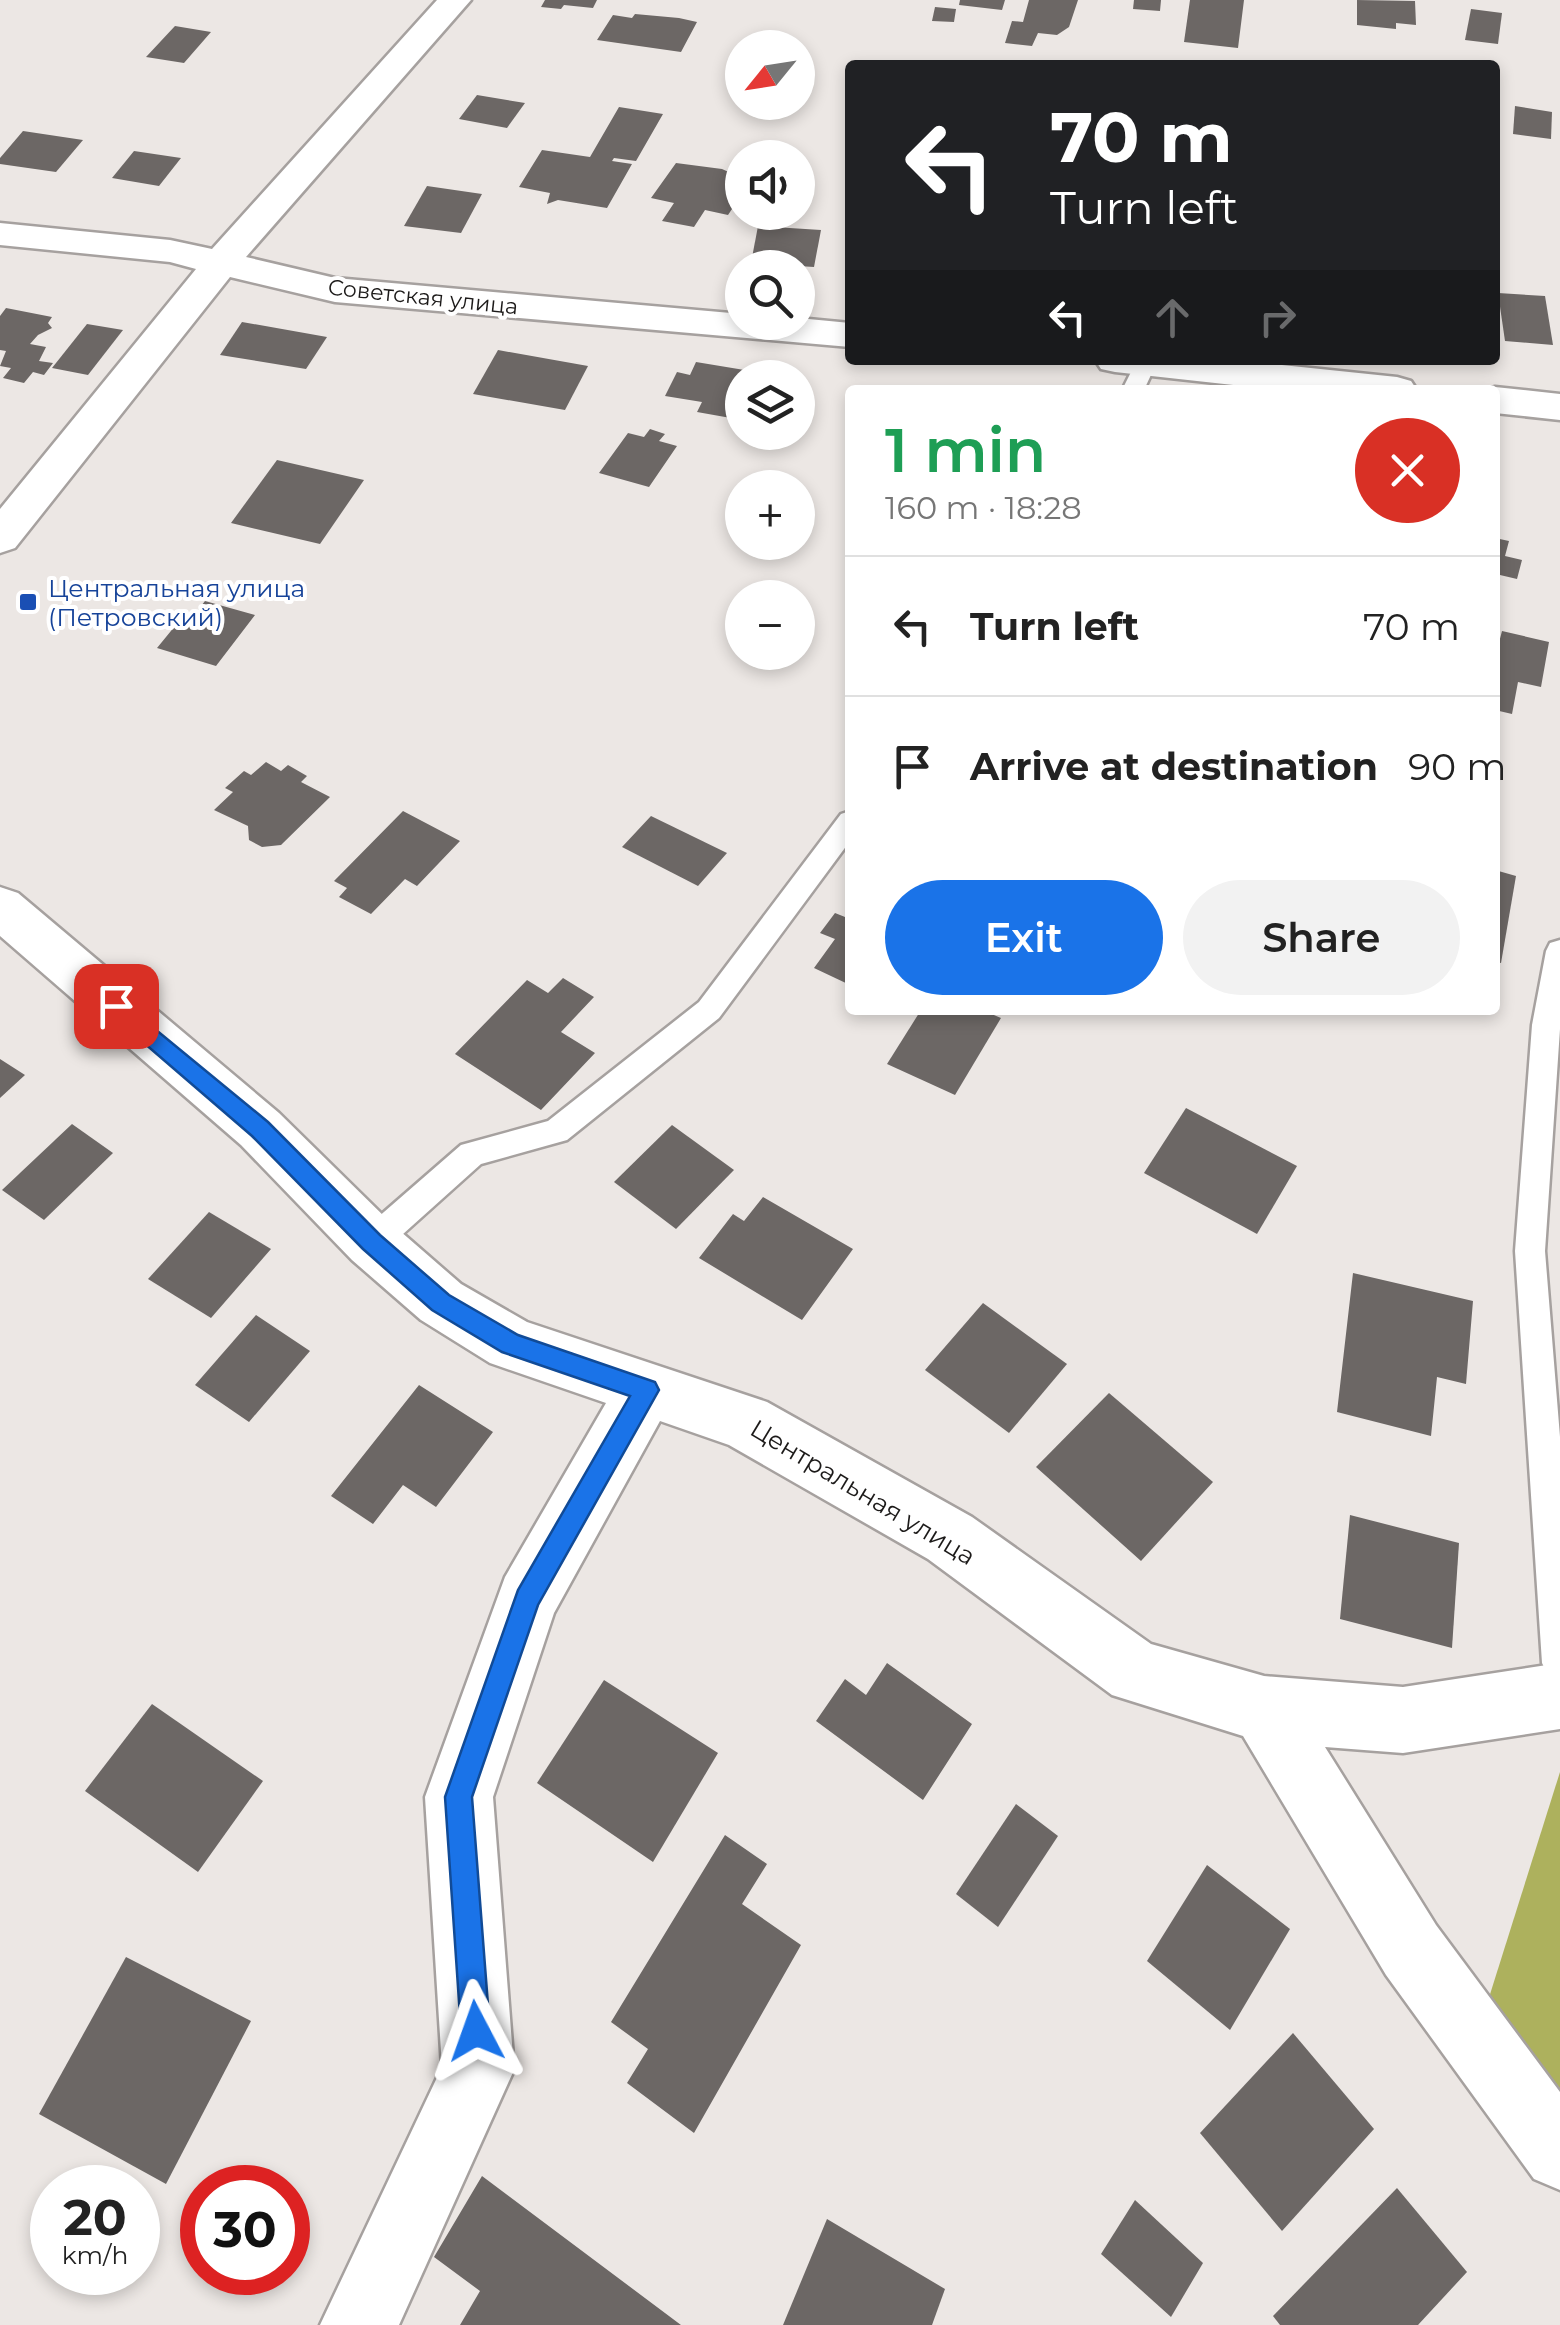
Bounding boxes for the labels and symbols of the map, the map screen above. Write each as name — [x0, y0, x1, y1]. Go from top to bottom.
north arrow — [725, 30, 815, 120]
street label: Советская улица — [327, 274, 519, 320]
place label: Центральная улица (Петровский) — [48, 573, 305, 632]
marker: Центральная улица (Петровский) — [17, 591, 39, 613]
pin — [74, 964, 159, 1049]
street label: Центральная улица — [745, 1413, 981, 1571]
position arrow — [424, 1979, 528, 2083]
speed limit sign: 30 — [180, 2165, 310, 2295]

